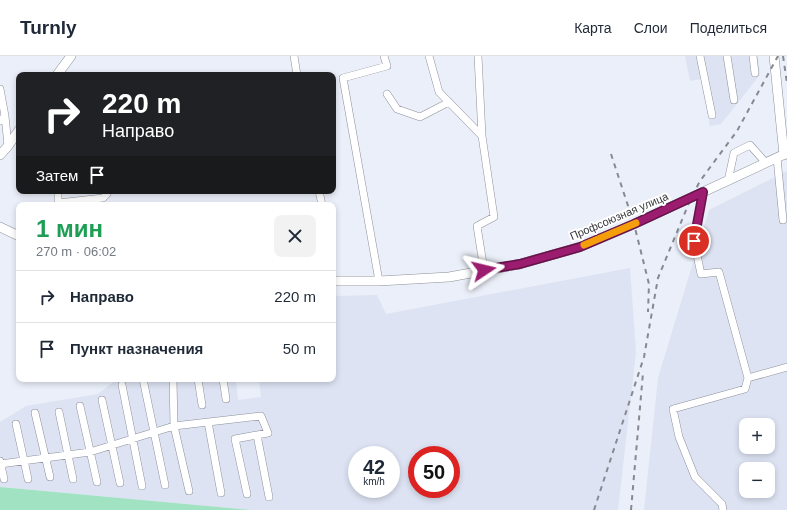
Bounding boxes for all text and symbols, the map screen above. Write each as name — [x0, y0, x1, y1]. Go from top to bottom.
text: Turnly — [20, 17, 77, 38]
text: Карта — [574, 20, 612, 36]
text: Слои — [634, 20, 668, 36]
text: Поделиться — [690, 20, 767, 36]
icon: right — [36, 88, 88, 140]
text: 220 m — [102, 88, 181, 119]
text: Направо — [102, 121, 174, 141]
icon: arrive — [86, 164, 108, 186]
text: Затем — [36, 167, 78, 184]
street label: Профсоюзная улица — [568, 189, 671, 242]
text: 1 мин — [36, 215, 103, 242]
button: close — [274, 215, 316, 257]
pin — [677, 224, 711, 258]
icon: arrive — [683, 230, 705, 252]
text: 270 m · 06:02 — [36, 244, 116, 259]
position arrow — [463, 249, 505, 291]
icon: right — [36, 286, 58, 308]
text: Направо — [70, 288, 134, 305]
text: 220 m — [274, 288, 316, 305]
icon: arrive — [36, 338, 58, 360]
text: Пункт назначения — [70, 340, 203, 357]
text: 50 m — [283, 340, 316, 357]
map controls — [739, 418, 775, 498]
button: + — [739, 418, 775, 454]
speed limit sign: 50 — [408, 446, 460, 498]
text: 42 — [363, 456, 385, 478]
button: − — [739, 462, 775, 498]
text: km/h — [363, 476, 385, 487]

